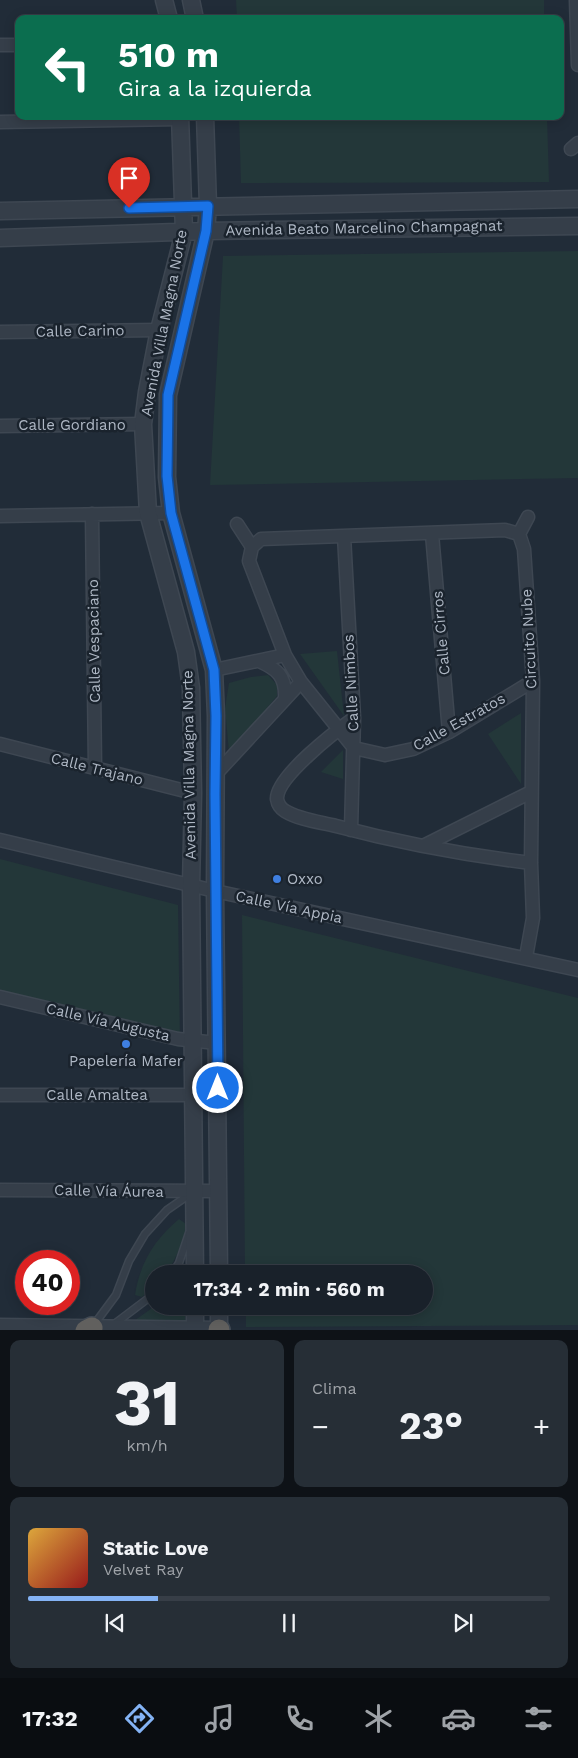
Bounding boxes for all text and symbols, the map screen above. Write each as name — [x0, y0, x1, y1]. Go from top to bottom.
text: 510 m — [118, 34, 219, 76]
icon: left — [35, 35, 100, 100]
text: Gira a la izquierda — [118, 76, 312, 101]
pin — [108, 157, 150, 208]
icon: arrive — [115, 164, 143, 192]
street label: Avenida Beato Marcelino Champagnat — [225, 217, 503, 239]
street label: Avenida Villa Magna Norte — [137, 228, 191, 418]
street label: Calle Carino — [35, 321, 125, 341]
street label: Calle Gordiano — [18, 416, 126, 434]
street label: Calle Vespaciano — [84, 579, 104, 703]
street label: Circuito Nube — [517, 588, 541, 690]
street label: Calle Cirros — [428, 590, 454, 676]
street label: Calle Nimbos — [339, 634, 363, 732]
street label: Avenida Villa Magna Norte — [178, 670, 200, 860]
street label: Calle Estratos — [410, 689, 508, 755]
street label: Calle Trajano — [49, 749, 145, 789]
place label: Oxxo — [287, 870, 323, 888]
marker: Oxxo — [271, 873, 283, 885]
street label: Calle Vía Appia — [234, 887, 345, 927]
street label: Calle Vía Augusta — [44, 999, 172, 1045]
marker: Papelería Mafer — [120, 1038, 132, 1050]
place label: Papelería Mafer — [69, 1052, 183, 1070]
position arrow — [191, 1061, 243, 1113]
street label: Calle Amaltea — [46, 1086, 148, 1104]
street label: Calle Vía Áurea — [54, 1181, 164, 1201]
speed limit sign: 40 — [15, 1250, 80, 1315]
text: 17:34 · 2 min · 560 m — [193, 1278, 385, 1301]
text: 31 — [114, 1365, 180, 1441]
text: Clima — [312, 1379, 356, 1398]
text: 23° — [399, 1404, 463, 1448]
text: − — [312, 1410, 329, 1443]
text: + — [533, 1410, 550, 1443]
text: km/h — [126, 1436, 168, 1455]
text: Static Love — [103, 1537, 208, 1560]
text: Velvet Ray — [103, 1560, 183, 1579]
icon: previous — [101, 1609, 129, 1637]
icon: pause — [275, 1609, 303, 1637]
icon: next — [449, 1609, 477, 1637]
icon: directions — [122, 1701, 157, 1736]
icon: music — [202, 1701, 237, 1736]
icon: phone — [282, 1701, 317, 1736]
icon: climate — [361, 1701, 396, 1736]
icon: car — [441, 1701, 476, 1736]
icon: filters — [521, 1701, 556, 1736]
text: 17:32 — [22, 1706, 78, 1731]

